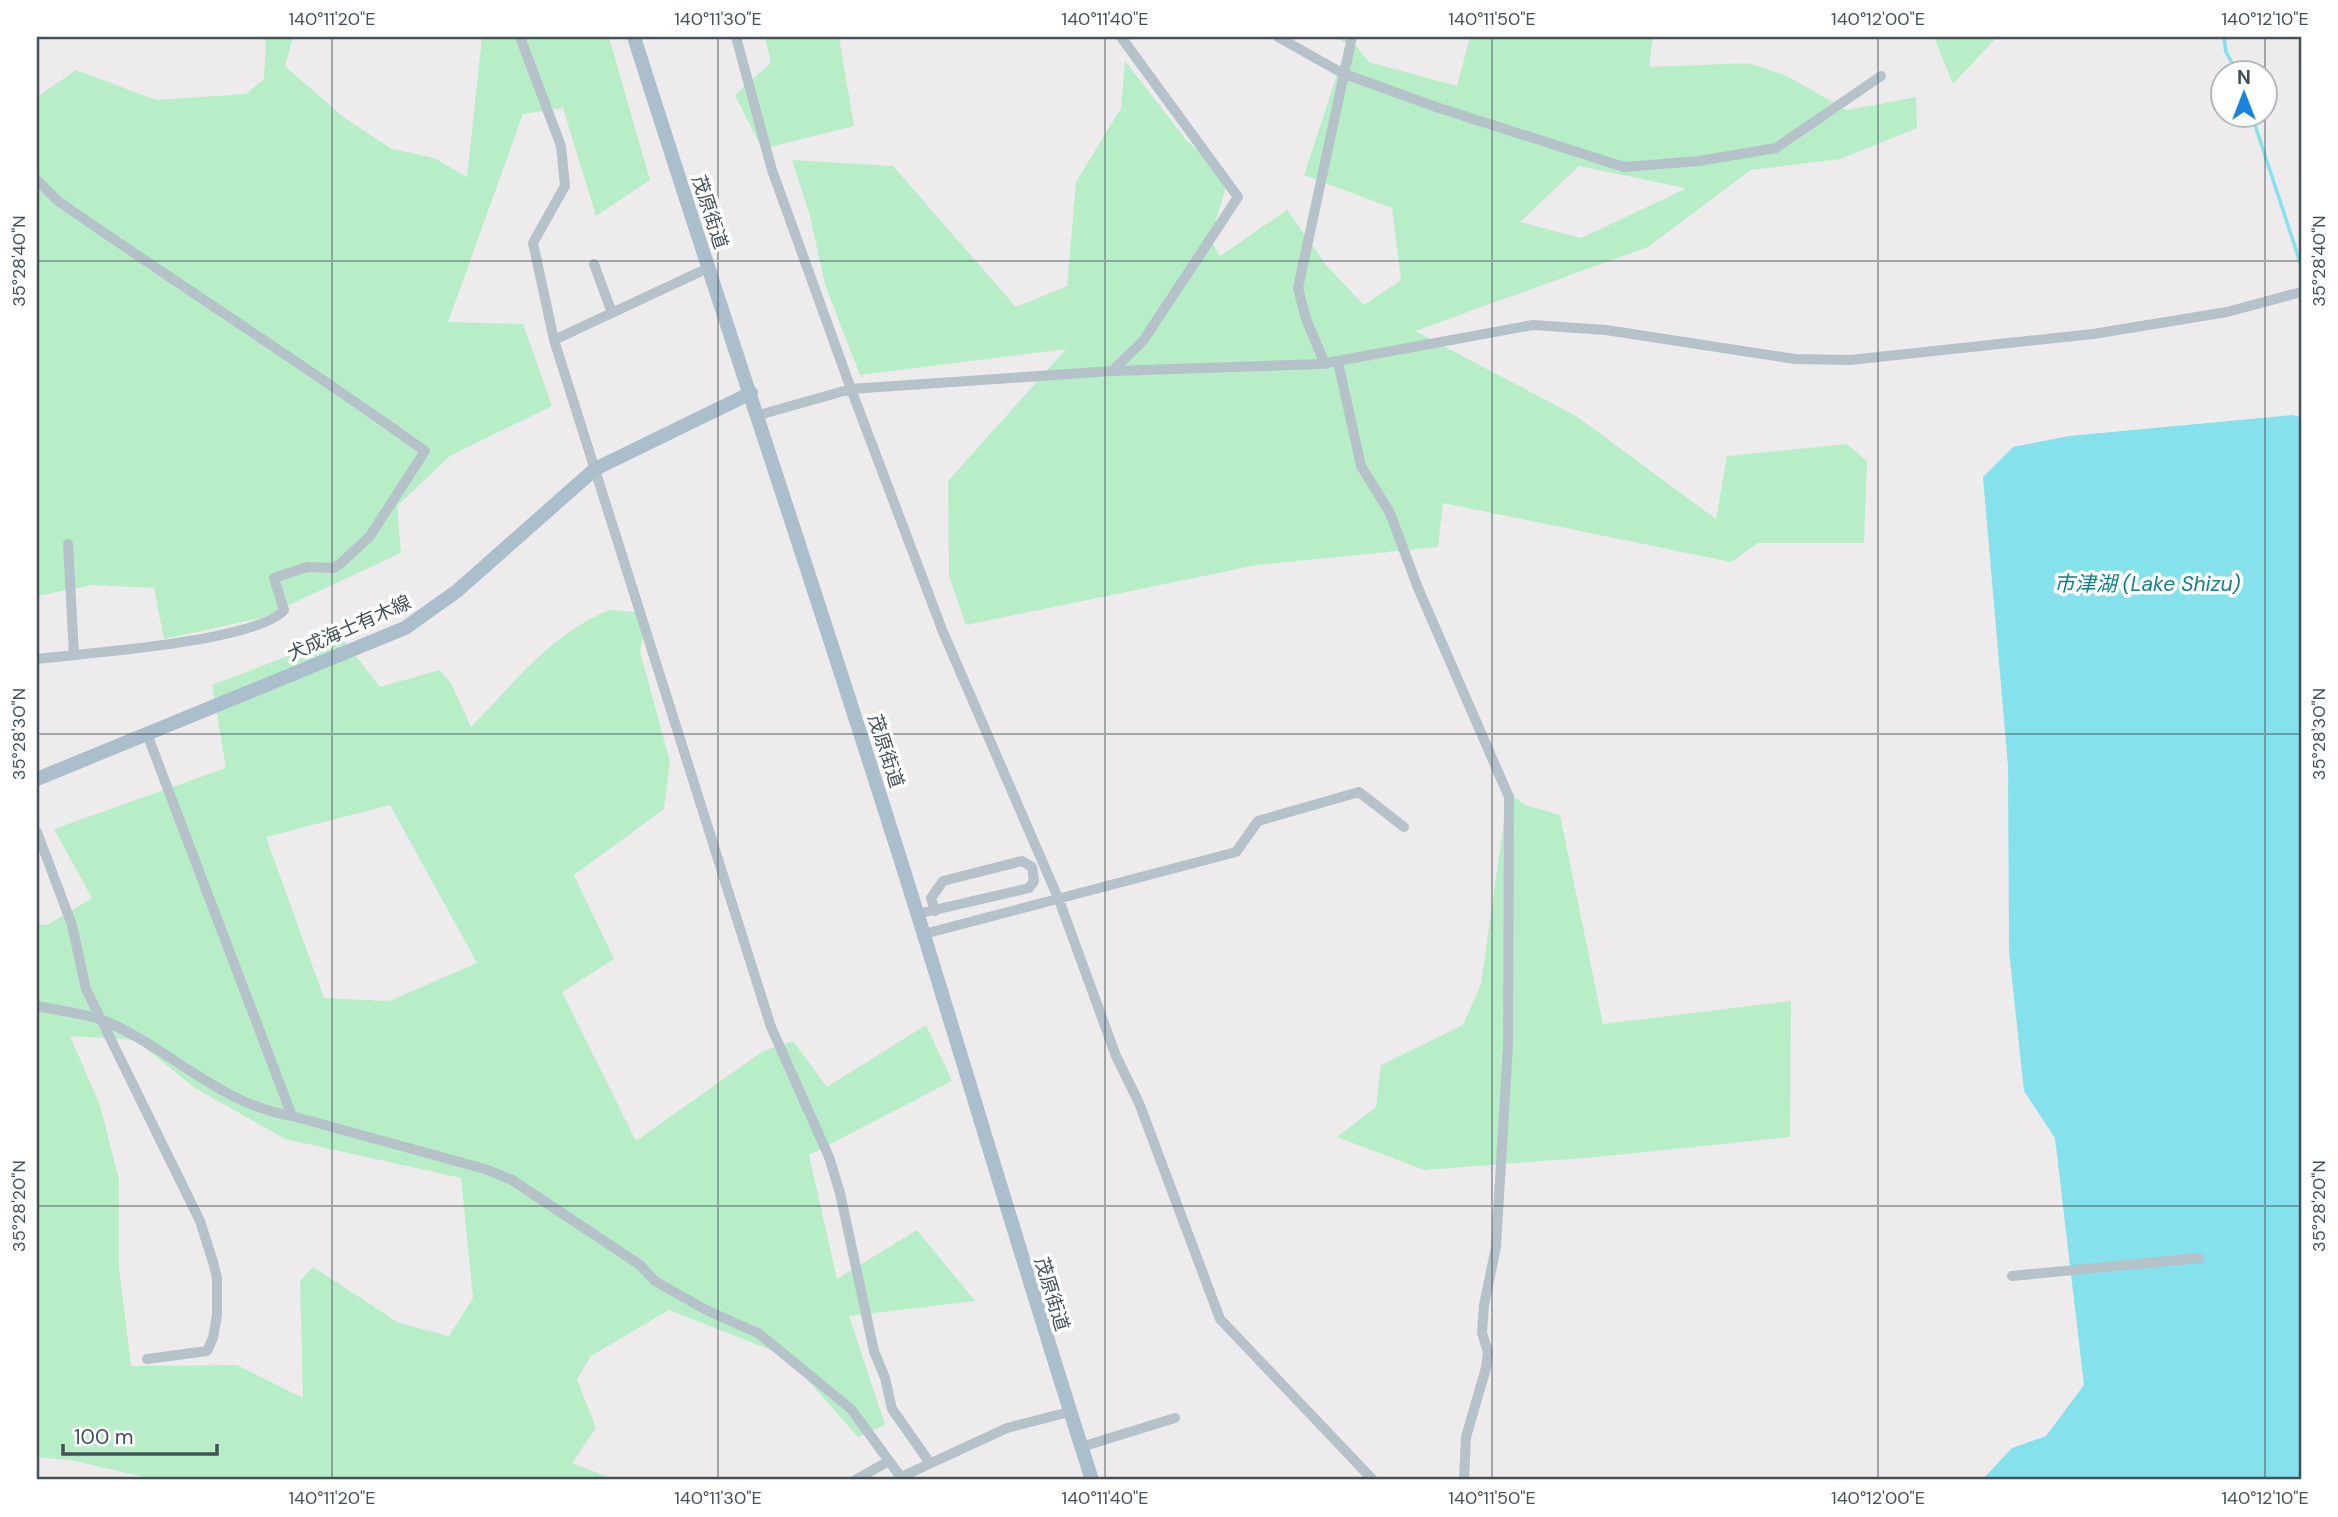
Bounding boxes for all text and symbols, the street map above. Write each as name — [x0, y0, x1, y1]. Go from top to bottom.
text: 140°11'20"E — [288, 7, 376, 31]
text: 140°11'30"E — [674, 7, 762, 31]
text: 140°11'40"E — [1062, 7, 1148, 31]
text: 140°11'50"E — [1448, 7, 1536, 31]
text: 140°12'00"E — [1831, 7, 1925, 31]
text: 140°12'10"E — [2221, 7, 2309, 31]
north arrow — [2208, 60, 2278, 130]
text: N — [2237, 65, 2251, 90]
street label: 茂原街道 — [686, 172, 734, 252]
text: 35°28'40"N — [7, 215, 31, 307]
text: 35°28'40"N — [2307, 215, 2331, 307]
water label: 市津湖 (Lake Shizu) — [2054, 570, 2240, 598]
street label: 犬成海士有木線 — [283, 590, 415, 666]
text: 35°28'30"N — [7, 688, 31, 780]
text: 35°28'30"N — [2307, 688, 2331, 780]
street label: 茂原街道 — [862, 711, 910, 791]
text: 35°28'20"N — [7, 1160, 31, 1252]
text: 35°28'20"N — [2307, 1160, 2331, 1252]
street label: 茂原街道 — [1029, 1254, 1075, 1334]
scale bar — [63, 1412, 217, 1456]
text: 100 m — [74, 1423, 134, 1451]
text: 140°11'20"E — [288, 1486, 376, 1510]
text: 140°11'30"E — [674, 1486, 762, 1510]
text: 140°11'40"E — [1062, 1486, 1148, 1510]
text: 140°11'50"E — [1448, 1486, 1536, 1510]
text: 140°12'00"E — [1831, 1486, 1925, 1510]
text: 140°12'10"E — [2221, 1486, 2309, 1510]

